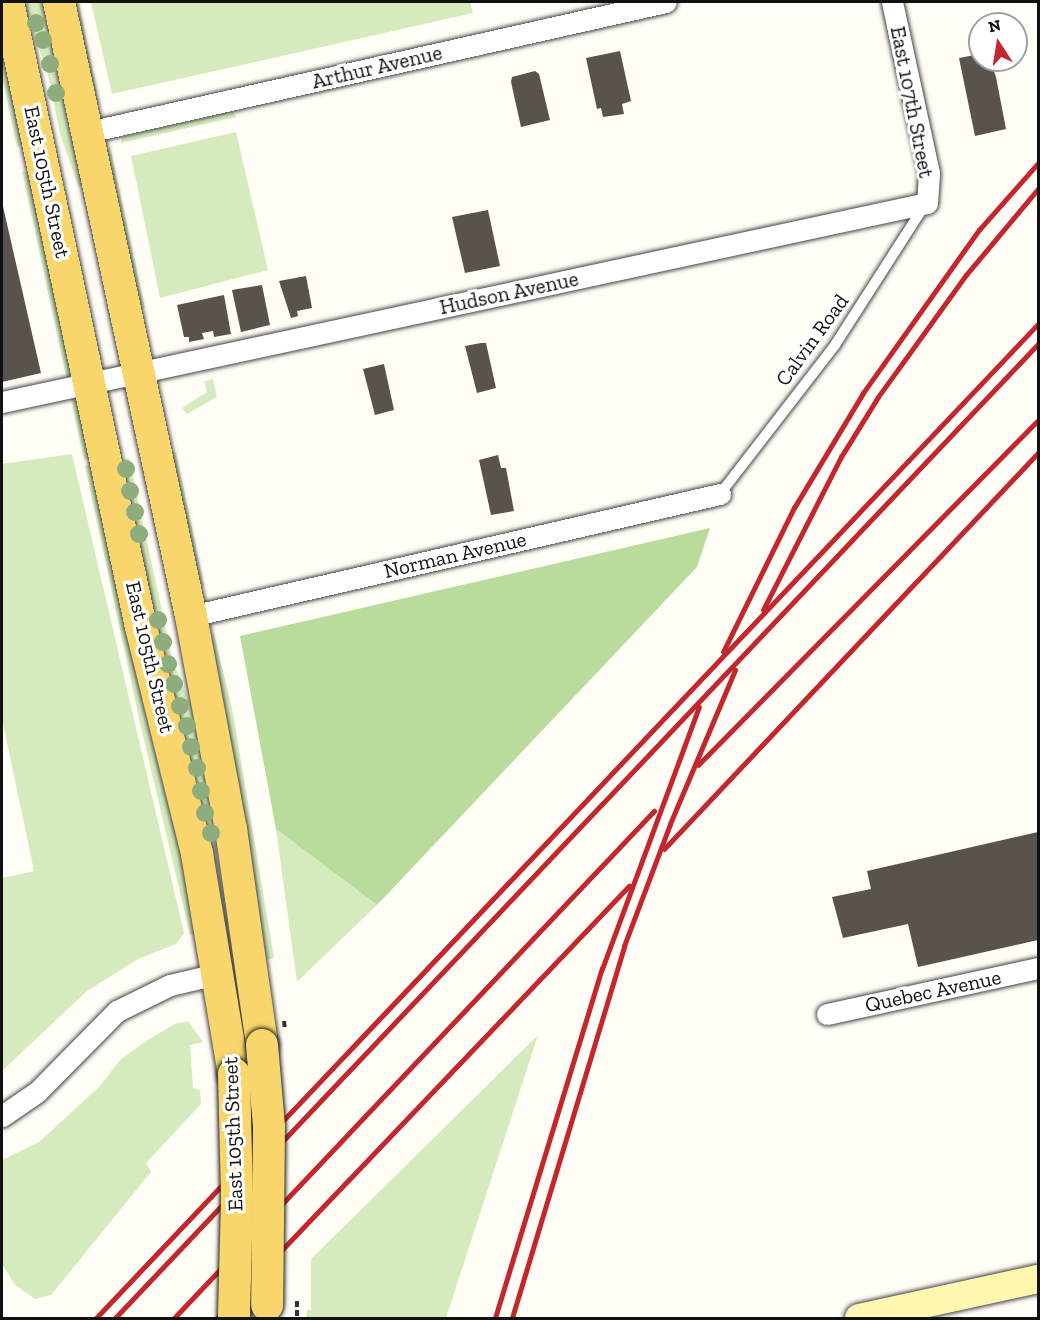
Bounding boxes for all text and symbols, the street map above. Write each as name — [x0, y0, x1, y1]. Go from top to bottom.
north arrow — [968, 12, 1028, 72]
text: N — [987, 15, 1002, 36]
street label: East 107th Street — [885, 24, 939, 180]
street label: Arthur Avenue — [309, 40, 445, 94]
street label: East 105th Street — [19, 104, 75, 260]
street label: Hudson Avenue — [437, 266, 581, 320]
street label: Calvin Road — [770, 289, 854, 391]
street label: Norman Avenue — [381, 526, 529, 584]
street label: East 105th Street — [120, 579, 180, 735]
street label: Quebec Avenue — [862, 964, 1004, 1018]
street label: East 105th Street — [218, 1056, 248, 1212]

